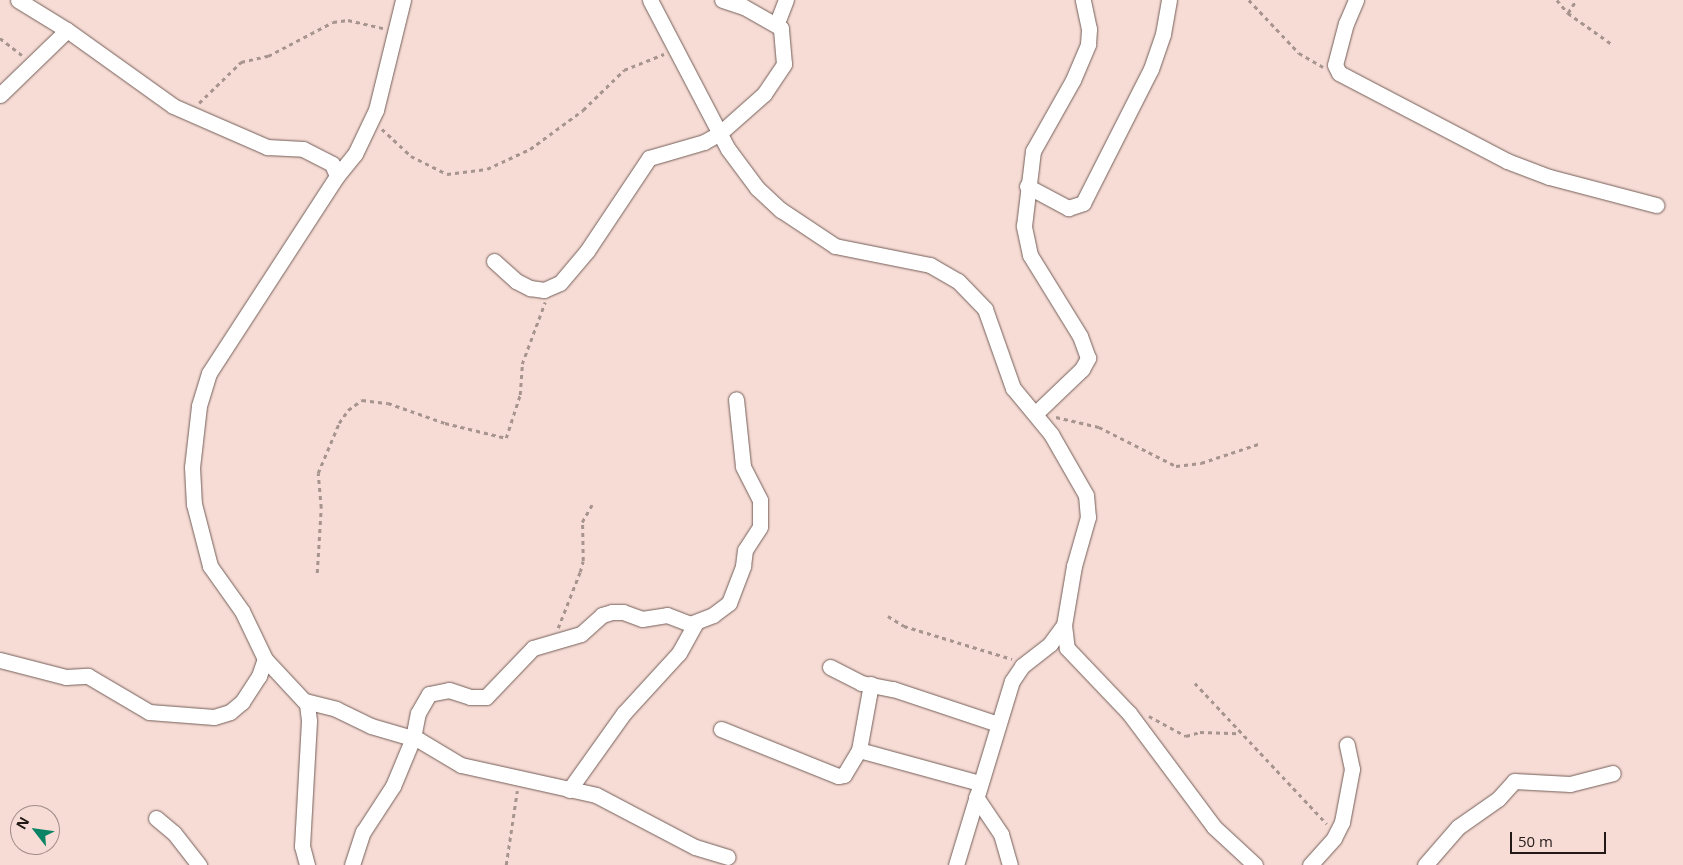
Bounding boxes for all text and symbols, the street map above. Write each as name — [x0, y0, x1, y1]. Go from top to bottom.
north arrow — [10, 805, 60, 855]
text: N — [11, 813, 34, 832]
scale bar — [1513, 822, 1609, 854]
text: 50 m — [1518, 831, 1553, 851]

